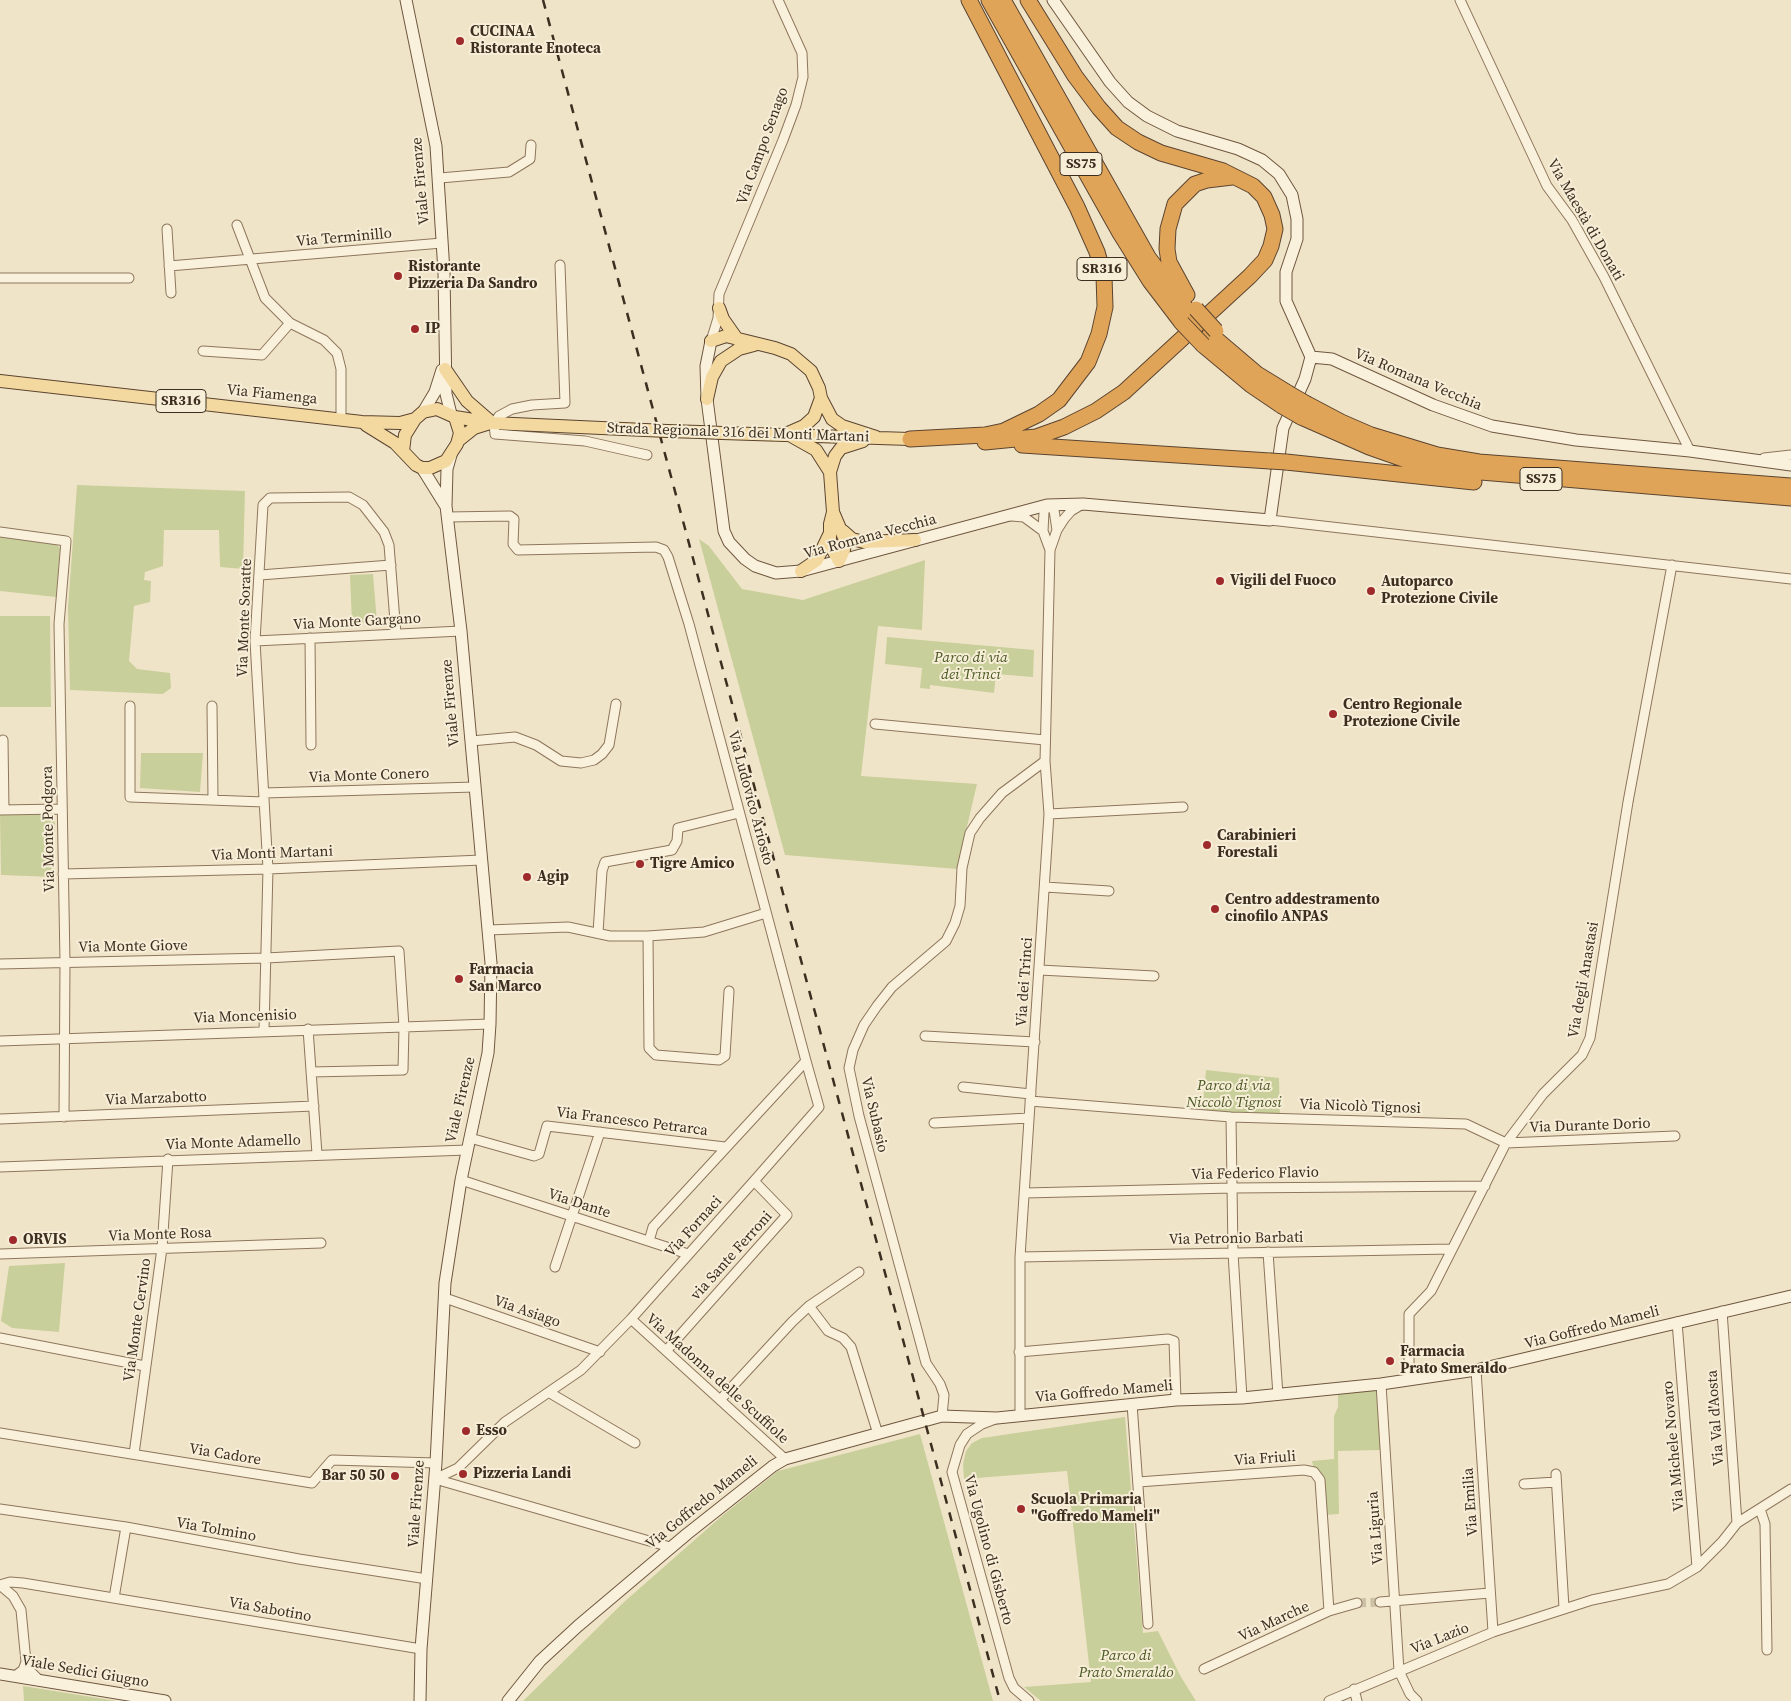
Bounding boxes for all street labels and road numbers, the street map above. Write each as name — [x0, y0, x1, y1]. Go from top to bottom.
street label: Via Campo Senago — [733, 85, 793, 207]
street label: Viale Firenze — [408, 136, 434, 226]
road number: SS75 — [1060, 152, 1102, 175]
street label: Via Maestà di Donati — [1543, 156, 1627, 284]
street label: Via Terminillo — [295, 225, 393, 251]
road number: SR316 — [1077, 258, 1127, 280]
street label: Via Romana Vecchia — [1352, 345, 1484, 415]
street label: Via Fiamenga — [226, 381, 318, 409]
road number: SR316 — [156, 390, 206, 412]
street label: Strada Regionale 316 dei Monti Martani — [606, 419, 870, 447]
road number: SS75 — [1520, 468, 1562, 490]
street label: Via Romana Vecchia — [802, 511, 938, 563]
street label: Via Monte Soratte — [234, 558, 256, 678]
street label: Via Monte Gargano — [293, 610, 421, 634]
street label: Viale Firenze — [438, 658, 464, 748]
street label: Via Ludovico Ariosto — [723, 729, 777, 867]
street label: Via Monte Conero — [308, 765, 430, 787]
street label: Via Monte Podgora — [39, 766, 59, 892]
street label: Via Monti Martani — [211, 843, 333, 865]
street label: Via degli Anastasi — [1565, 920, 1603, 1040]
street label: Via Monte Giove — [78, 937, 188, 957]
street label: Via dei Trinci — [1013, 937, 1037, 1027]
street label: Via Moncenisio — [193, 1006, 297, 1028]
street label: Viale Firenze — [442, 1055, 480, 1145]
street label: Via Subasio — [857, 1075, 891, 1155]
street label: Via Marzabotto — [105, 1088, 207, 1110]
street label: Via Nicolò Tignosi — [1299, 1096, 1421, 1118]
street label: Via Francesco Petrarca — [555, 1104, 709, 1140]
street label: Via Durante Dorio — [1529, 1115, 1651, 1137]
street label: Via Monte Adamello — [165, 1132, 301, 1154]
street label: Via Federico Flavio — [1191, 1164, 1319, 1184]
street label: Via Dante — [545, 1185, 613, 1223]
street label: Via Fornaci — [662, 1193, 726, 1261]
street label: via Sante Ferroni — [687, 1208, 777, 1304]
street label: Via Monte Rosa — [108, 1224, 212, 1246]
street label: Via Petronio Barbati — [1168, 1229, 1304, 1249]
street label: Via Monte Cervino — [120, 1257, 156, 1383]
street label: Via Asiago — [491, 1292, 563, 1332]
street label: Via Goffredo Mameli — [1523, 1303, 1661, 1353]
street label: Via Madonna delle Scuffiole — [642, 1310, 792, 1448]
street label: Via Val d'Aosta — [1704, 1369, 1728, 1467]
street label: Via Goffredo Mameli — [1034, 1377, 1174, 1407]
street label: Via Michele Novaro — [1659, 1380, 1689, 1512]
street label: Via Cadore — [188, 1440, 262, 1470]
street label: Via Friuli — [1233, 1448, 1297, 1470]
street label: Via Goffredo Mameli — [643, 1452, 761, 1554]
street label: Viale Firenze — [405, 1460, 429, 1548]
street label: Via Emilia — [1460, 1467, 1482, 1537]
street label: Via Ugolino di Gisberto — [959, 1473, 1017, 1627]
street label: Via Liguria — [1364, 1491, 1388, 1565]
street label: Via Tolmino — [174, 1514, 258, 1546]
street label: Via Sabotino — [227, 1594, 313, 1626]
street label: Via Marche — [1236, 1598, 1312, 1646]
street label: Via Lazio — [1408, 1619, 1472, 1659]
street label: Viale Sedici Giugno — [20, 1652, 150, 1692]

